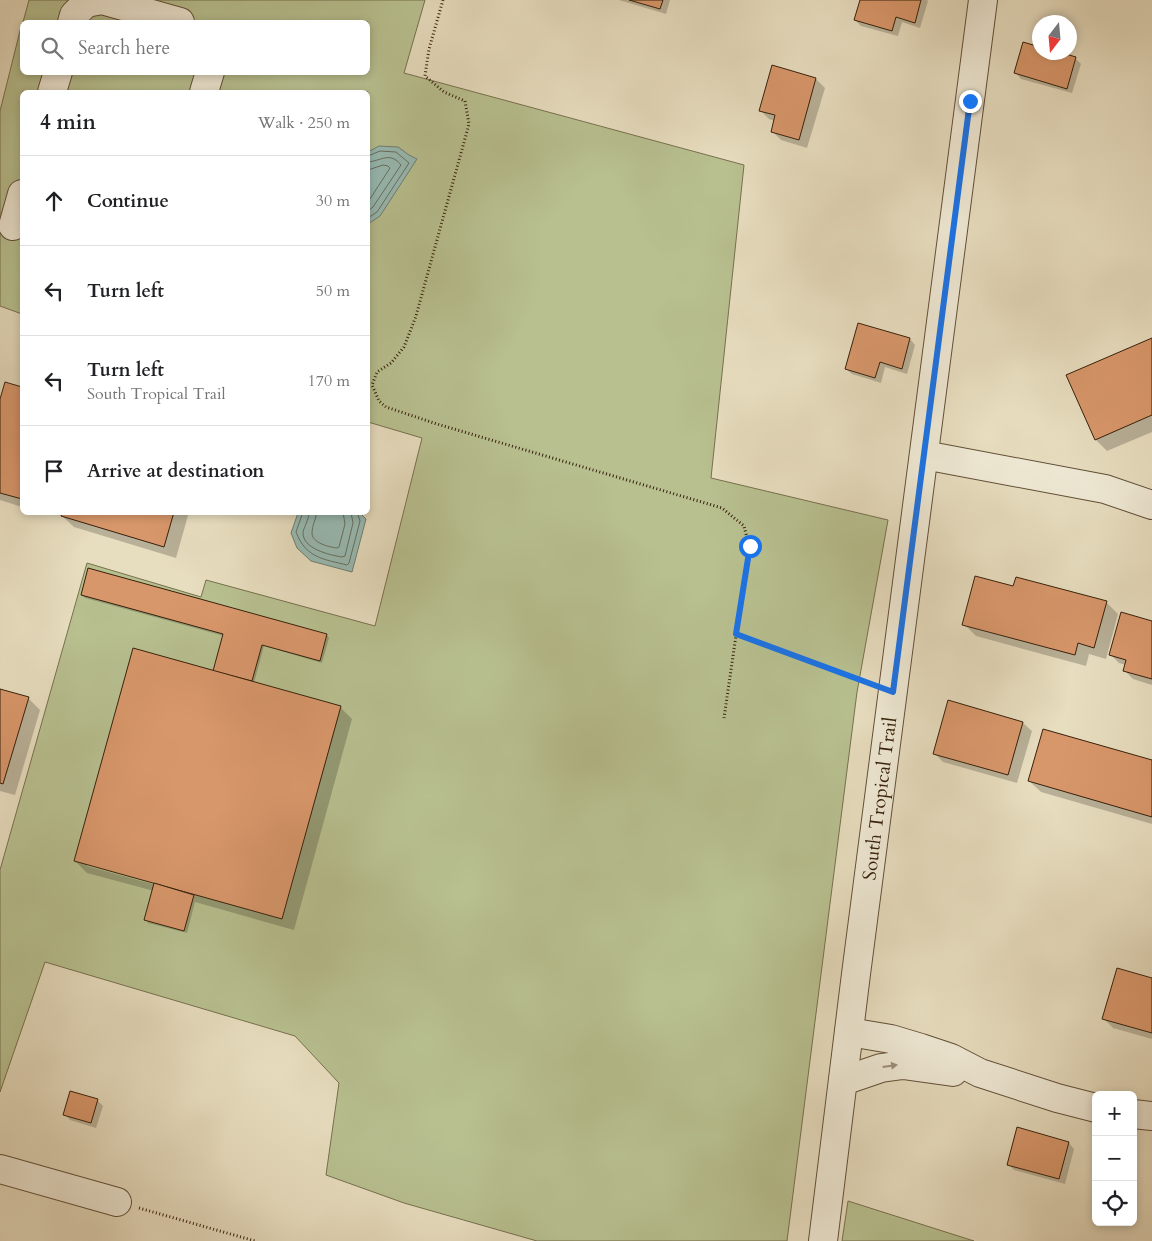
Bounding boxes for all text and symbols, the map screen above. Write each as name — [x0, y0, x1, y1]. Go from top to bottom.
north arrow — [1032, 15, 1077, 60]
search box — [20, 20, 370, 75]
icon: search — [38, 34, 66, 62]
text: Search here — [78, 35, 170, 61]
route end — [959, 90, 982, 113]
text: 4 min — [40, 108, 96, 137]
text: Walk · 250 m — [258, 112, 350, 134]
icon: ahead — [40, 187, 68, 215]
text: Continue — [87, 188, 169, 214]
text: 30 m — [316, 190, 350, 212]
icon: left — [40, 277, 68, 305]
text: Turn left — [87, 278, 164, 304]
text: 50 m — [316, 280, 350, 302]
text: Turn left — [87, 357, 164, 383]
icon: left — [40, 367, 68, 395]
text: 170 m — [308, 370, 350, 392]
text: South Tropical Trail — [87, 383, 225, 405]
icon: arrive — [40, 457, 68, 485]
text: Arrive at destination — [87, 458, 264, 484]
route start — [739, 535, 762, 558]
street label: South Tropical Trail — [856, 715, 903, 882]
one-way arrow — [882, 1062, 898, 1070]
map controls — [1092, 1091, 1137, 1226]
button: + — [1092, 1091, 1137, 1136]
button: − — [1092, 1136, 1137, 1181]
button: locate — [1092, 1181, 1137, 1226]

